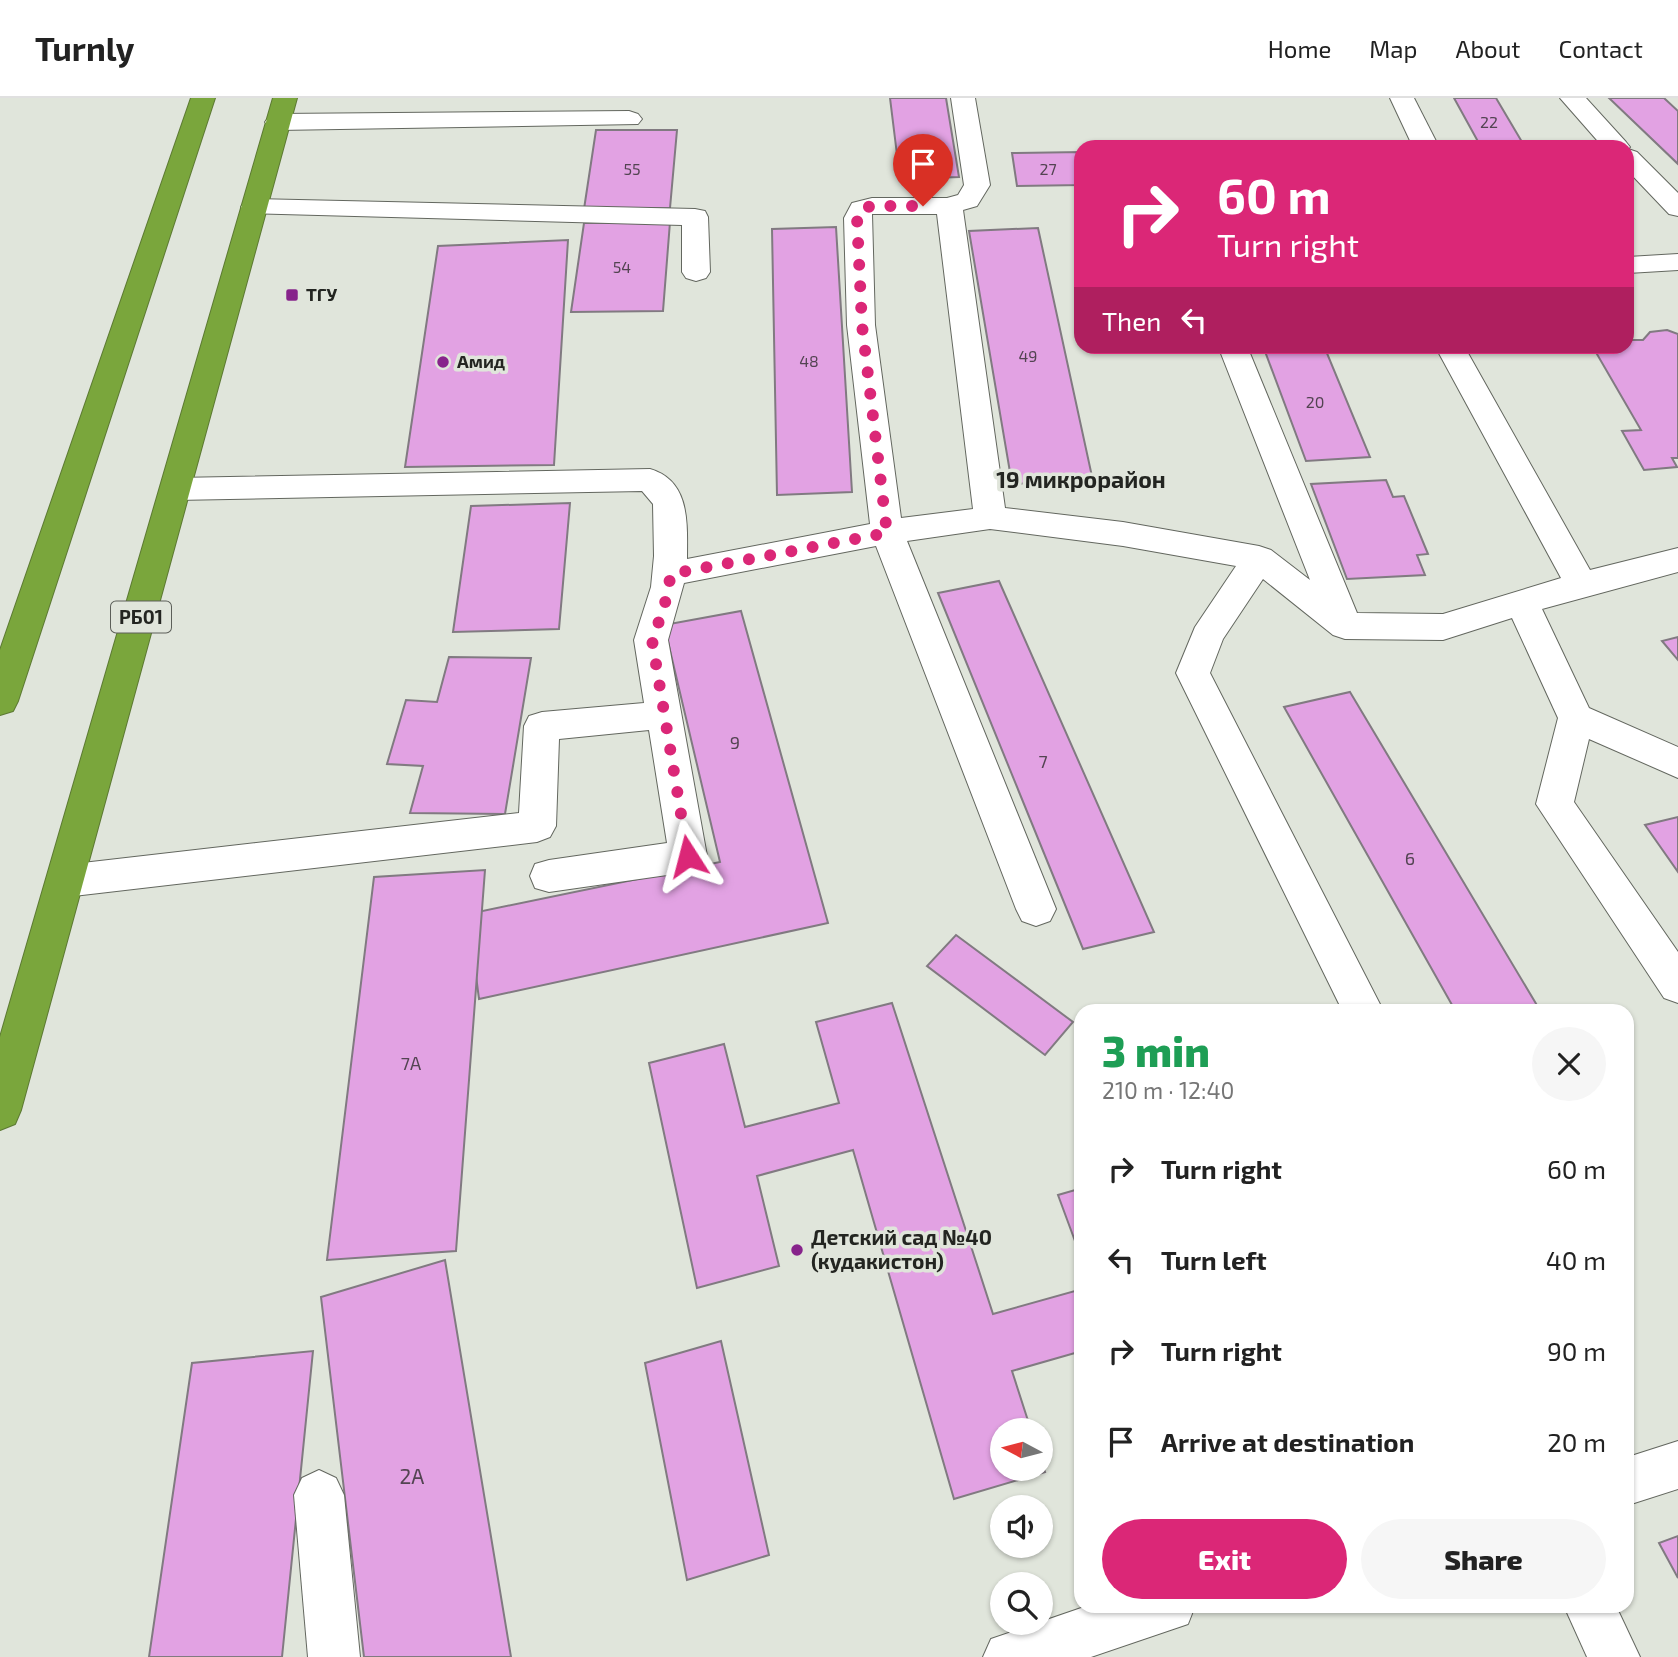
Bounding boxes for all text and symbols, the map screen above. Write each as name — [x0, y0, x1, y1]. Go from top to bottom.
text: Turnly — [35, 28, 134, 68]
text: Home — [1268, 34, 1331, 63]
text: Map — [1369, 34, 1417, 63]
text: About — [1455, 34, 1521, 63]
text: Contact — [1559, 34, 1643, 63]
house number: 22 — [1480, 112, 1498, 131]
pin — [893, 134, 953, 206]
icon: arrive — [904, 145, 942, 183]
house number: 55 — [623, 159, 641, 178]
house number: 27 — [1039, 159, 1057, 178]
text: 60 m — [1217, 165, 1331, 224]
icon: right — [1102, 168, 1193, 259]
text: Turn right — [1217, 225, 1359, 263]
house number: 54 — [613, 257, 631, 276]
place label: ТГУ — [306, 283, 337, 305]
marker: ТГУ — [284, 287, 300, 303]
icon: left — [1175, 301, 1213, 339]
text: Then — [1102, 305, 1161, 336]
house number: 49 — [1019, 346, 1038, 365]
place label: Амид — [457, 350, 505, 372]
house number: 48 — [799, 351, 819, 370]
marker: Амид — [435, 354, 451, 370]
house number: 20 — [1306, 392, 1324, 411]
district label: 19 микрорайон — [996, 465, 1166, 493]
road number: РБ01 — [111, 602, 171, 632]
house number: 9 — [730, 731, 740, 753]
house number: 7 — [1038, 750, 1048, 772]
position arrow — [651, 819, 725, 893]
house number: 6 — [1405, 847, 1415, 869]
text: 3 min — [1102, 1025, 1210, 1075]
button: close — [1532, 1027, 1606, 1101]
house number: 7А — [401, 1052, 422, 1074]
text: 210 m · 12:40 — [1102, 1076, 1234, 1104]
icon: right — [1102, 1150, 1140, 1188]
text: Turn right — [1161, 1153, 1282, 1184]
text: 60 m — [1547, 1153, 1606, 1184]
place label: Детский сад №40 (кудакистон) — [811, 1224, 992, 1273]
icon: left — [1102, 1241, 1140, 1279]
marker: Детский сад №40 (кудакистон) — [789, 1242, 805, 1258]
text: Turn left — [1161, 1244, 1267, 1275]
text: 40 m — [1546, 1244, 1606, 1275]
icon: right — [1102, 1332, 1140, 1370]
text: Turn right — [1161, 1335, 1282, 1366]
text: 90 m — [1547, 1335, 1606, 1366]
north arrow — [990, 1418, 1054, 1480]
map controls — [990, 1418, 1053, 1635]
icon: arrive — [1102, 1423, 1140, 1461]
text: Arrive at destination — [1161, 1426, 1414, 1457]
text: 20 m — [1547, 1426, 1606, 1457]
house number: 2А — [400, 1463, 424, 1488]
button: sound — [990, 1495, 1053, 1558]
button: Exit — [1102, 1519, 1347, 1599]
button: Share — [1361, 1519, 1606, 1599]
button: search — [990, 1572, 1053, 1635]

